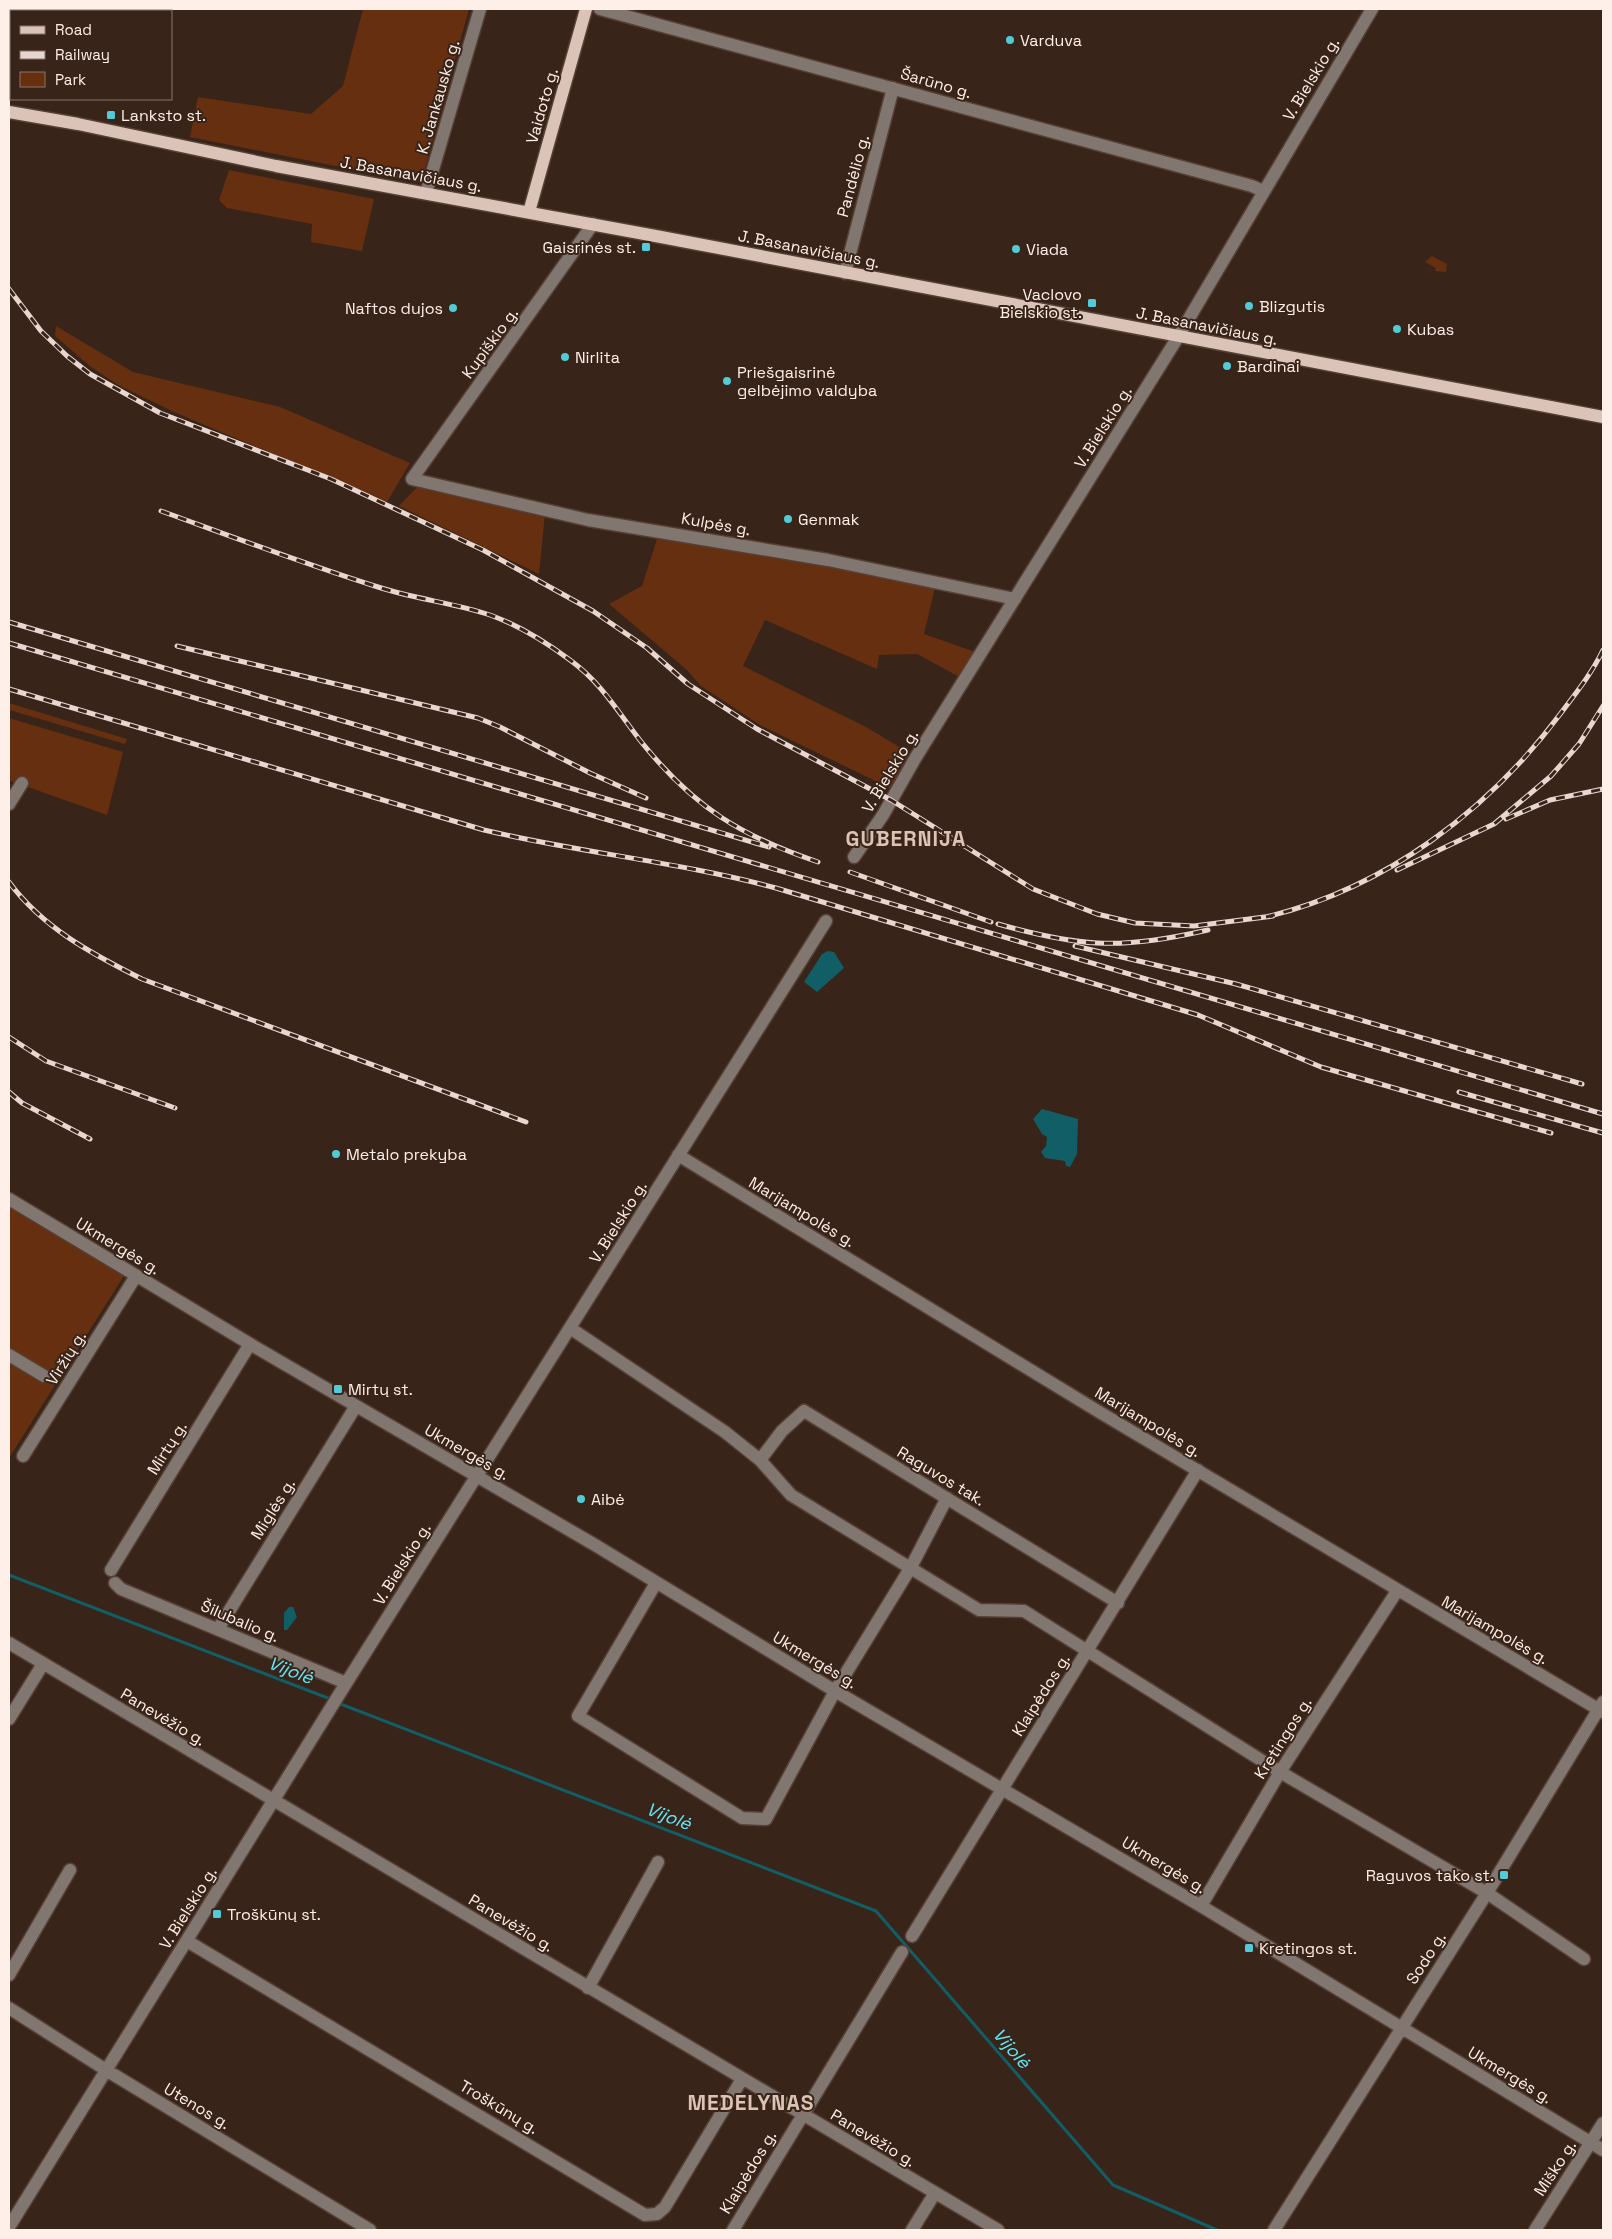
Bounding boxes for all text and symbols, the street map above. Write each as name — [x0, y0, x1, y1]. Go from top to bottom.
legend — [10, 10, 172, 100]
text: Road — [55, 20, 92, 39]
place label: Varduva — [1020, 30, 1082, 51]
marker: Varduva — [1004, 34, 1016, 46]
street label: V. Bielskio g. — [1278, 34, 1344, 124]
street label: K. Jankausko g. — [412, 38, 464, 156]
text: Railway — [55, 45, 110, 64]
street label: Šarūno g. — [898, 63, 974, 103]
street label: Vaidoto g. — [521, 66, 563, 146]
text: Park — [55, 70, 86, 89]
place label: Lanksto st. — [121, 105, 206, 126]
marker: Lanksto st. — [105, 109, 117, 121]
street label: Pandėlio g. — [832, 133, 874, 219]
street label: J. Basanavičiaus g. — [338, 151, 484, 197]
street label: J. Basanavičiaus g. — [736, 225, 882, 273]
place label: Gaisrinės st. — [542, 237, 636, 258]
place label: Viada — [1026, 239, 1068, 260]
marker: Gaisrinės st. — [640, 241, 652, 253]
marker: Viada — [1010, 243, 1022, 255]
place label: Vaclovo Bielskio st. — [999, 284, 1082, 323]
place label: Blizgutis — [1259, 296, 1325, 317]
marker: Vaclovo Bielskio st. — [1086, 297, 1098, 309]
place label: Naftos dujos — [345, 298, 443, 319]
marker: Blizgutis — [1243, 300, 1255, 312]
marker: Naftos dujos — [447, 302, 459, 314]
street label: J. Basanavičiaus g. — [1134, 302, 1280, 350]
street label: Kupiškio g. — [457, 303, 523, 383]
place label: Kubas — [1407, 319, 1454, 340]
marker: Kubas — [1391, 323, 1403, 335]
place label: Nirlita — [575, 347, 620, 368]
marker: Nirlita — [559, 351, 571, 363]
place label: Bardinai — [1237, 356, 1300, 377]
marker: Bardinai — [1221, 360, 1233, 372]
place label: Priešgaisrinė gelbėjimo valdyba — [737, 362, 877, 401]
marker: Priešgaisrinė gelbėjimo valdyba — [721, 375, 733, 387]
street label: V. Bielskio g. — [1069, 382, 1137, 472]
street label: Kulpės g. — [680, 508, 752, 540]
place label: Genmak — [798, 509, 860, 530]
marker: Genmak — [782, 513, 794, 525]
street label: V. Bielskio g. — [857, 726, 923, 816]
district label: GUBERNIJA — [846, 825, 966, 852]
place label: Metalo prekyba — [346, 1144, 467, 1165]
marker: Metalo prekyba — [330, 1148, 342, 1160]
street label: Marijampolės g. — [745, 1172, 859, 1252]
street label: V. Bielskio g. — [584, 1177, 652, 1267]
street label: Ukmergės g. — [72, 1213, 164, 1279]
street label: Viržių g. — [41, 1327, 91, 1389]
place label: Mirtų st. — [348, 1379, 413, 1400]
street label: Marijampolės g. — [1091, 1382, 1205, 1462]
marker: Mirtų st. — [332, 1383, 344, 1395]
street label: Mirtų g. — [142, 1417, 192, 1479]
street label: Ukmergės g. — [421, 1419, 513, 1485]
street label: Raguvos tak. — [893, 1441, 989, 1511]
street label: Miglės g. — [246, 1474, 300, 1544]
place label: Aibė — [591, 1489, 625, 1510]
marker: Aibė — [575, 1493, 587, 1505]
street label: V. Bielskio g. — [368, 1519, 436, 1609]
street label: Marijampolės g. — [1438, 1591, 1552, 1669]
street label: Šilubalio g. — [198, 1595, 282, 1647]
street label: Ukmergės g. — [769, 1627, 861, 1693]
street label: Klaipėdos g. — [1007, 1650, 1075, 1740]
water label: Vijolė — [265, 1651, 318, 1689]
street label: Panevėžio g. — [117, 1683, 209, 1751]
street label: Kretingos g. — [1250, 1693, 1316, 1783]
water label: Vijolė — [643, 1797, 696, 1835]
street label: Ukmergės g. — [1118, 1832, 1210, 1898]
street label: V. Bielskio g. — [154, 1863, 222, 1953]
place label: Raguvos tako st. — [1366, 1865, 1494, 1886]
marker: Raguvos tako st. — [1498, 1869, 1510, 1881]
street label: Panevėžio g. — [465, 1889, 557, 1957]
place label: Troškūnų st. — [227, 1904, 321, 1925]
marker: Troškūnų st. — [211, 1908, 223, 1920]
street label: Sodo g. — [1401, 1928, 1451, 1988]
place label: Kretingos st. — [1259, 1938, 1357, 1959]
marker: Kretingos st. — [1243, 1942, 1255, 1954]
water label: Vijolė — [988, 2023, 1037, 2074]
street label: Ukmergės g. — [1464, 2042, 1556, 2108]
street label: Troškūnų g. — [456, 2075, 542, 2139]
street label: Utenos g. — [160, 2078, 234, 2134]
district label: MEDELYNAS — [688, 2089, 814, 2116]
street label: Panevėžio g. — [827, 2104, 919, 2172]
street label: Klaipėdos g. — [715, 2126, 781, 2218]
street label: Miško g. — [1529, 2136, 1581, 2200]

